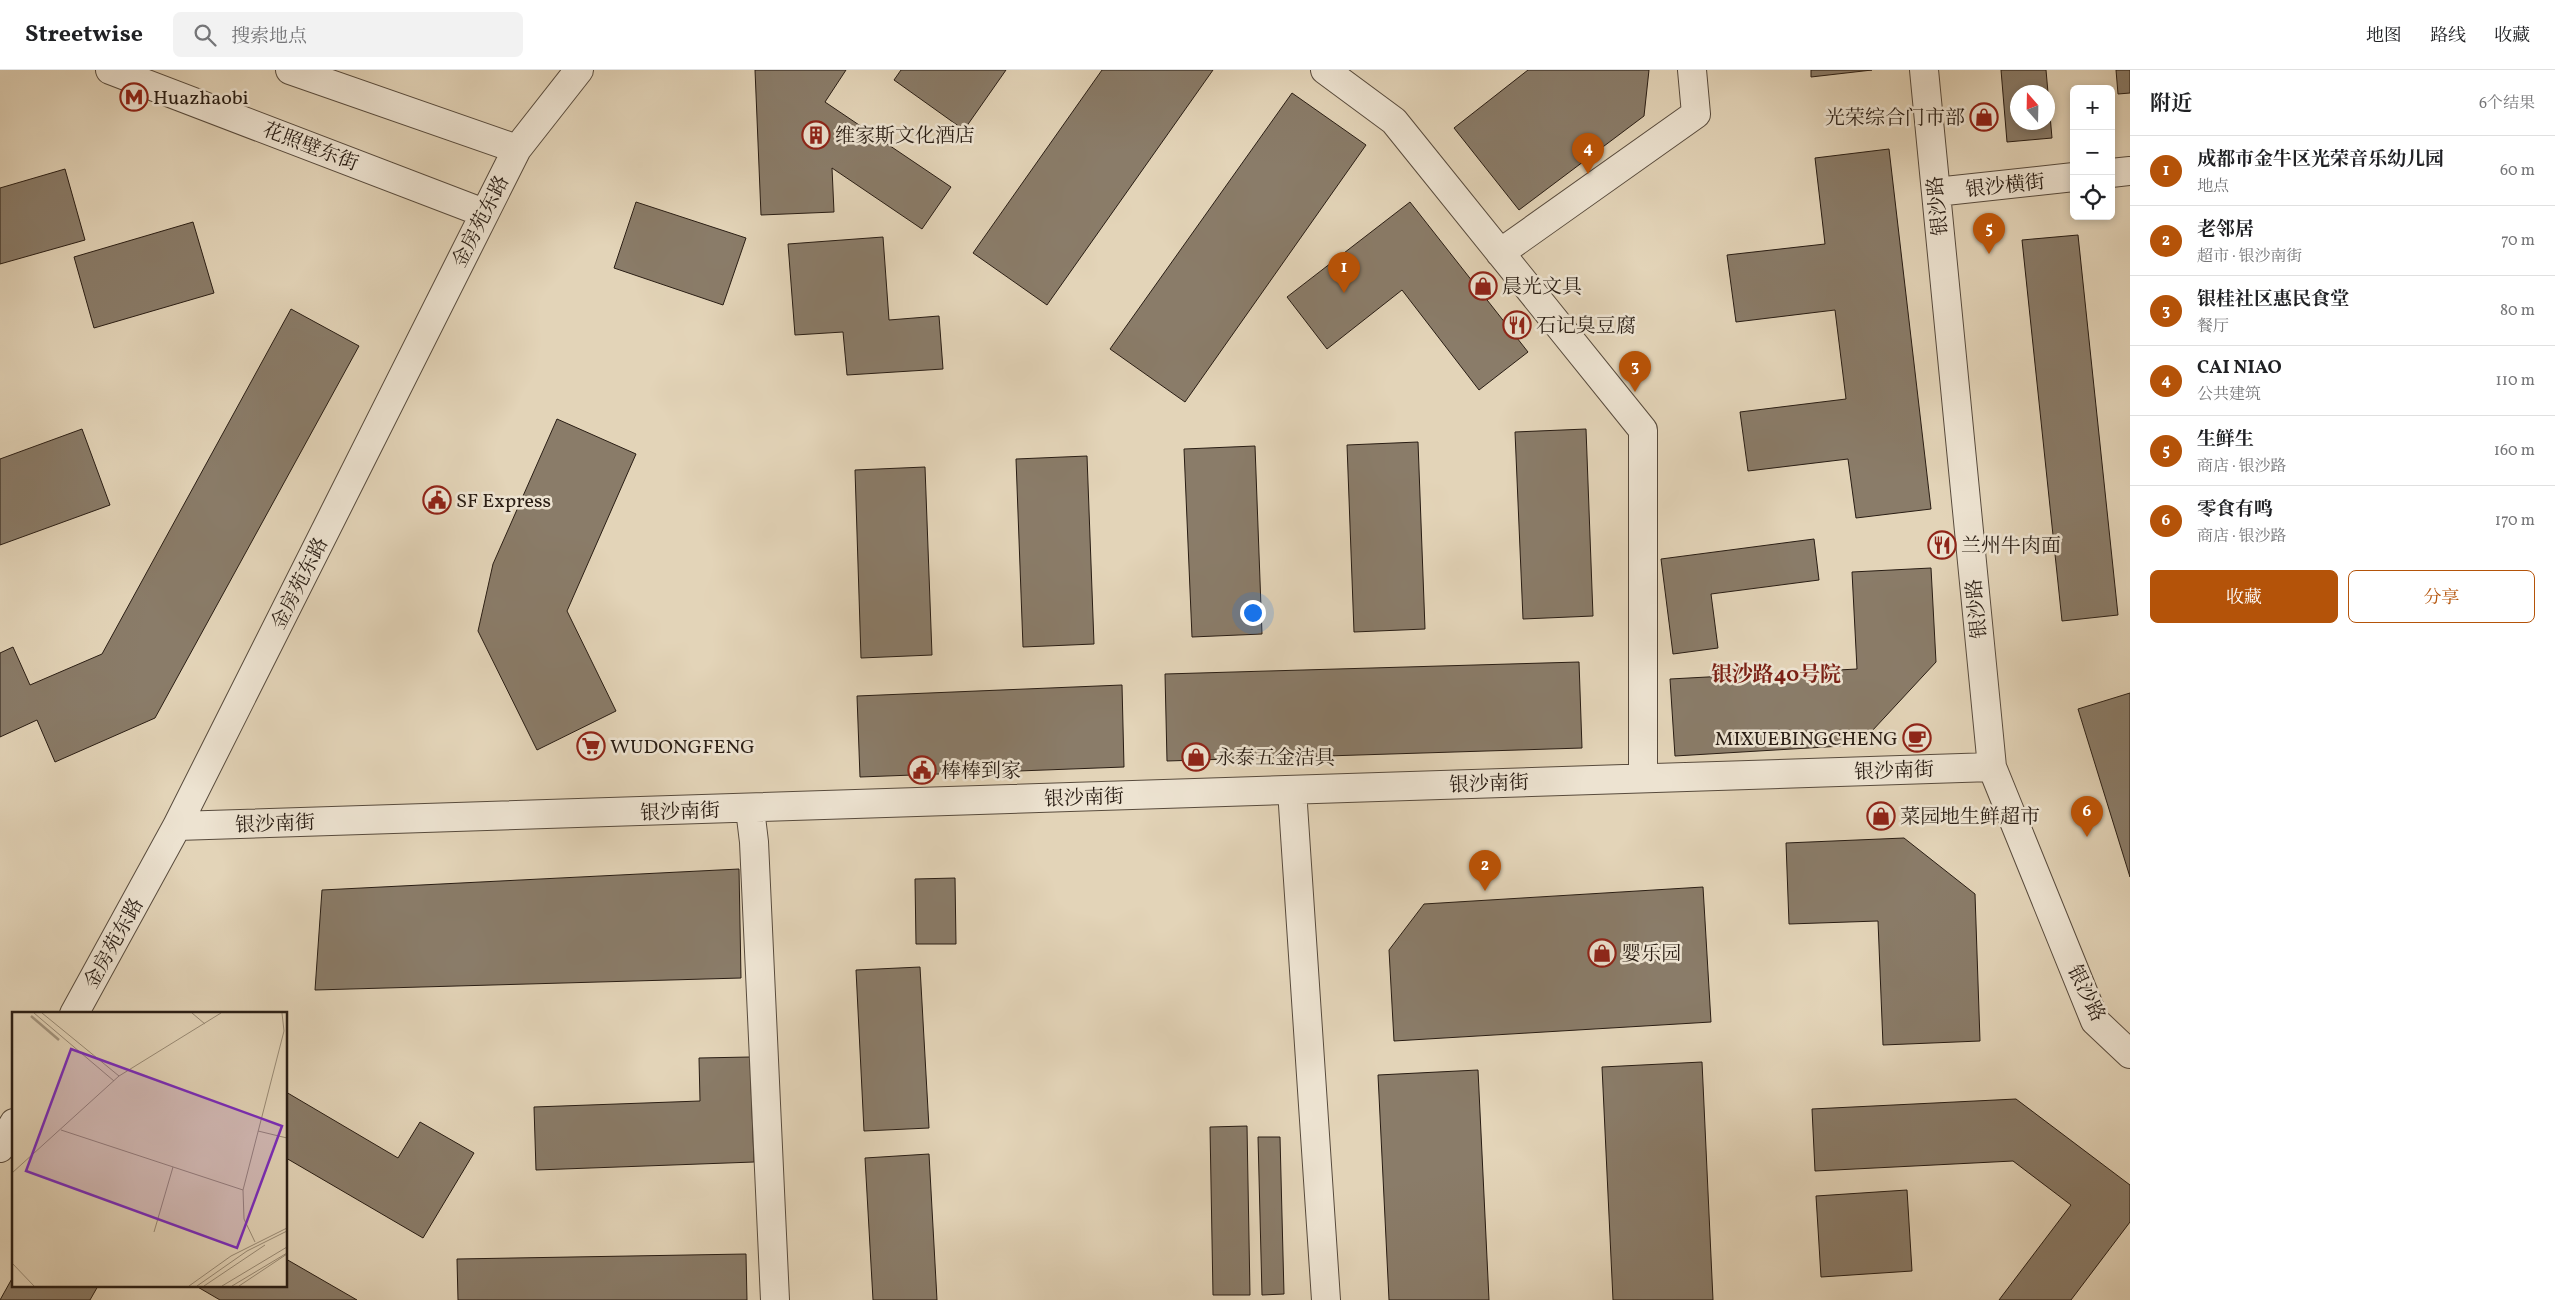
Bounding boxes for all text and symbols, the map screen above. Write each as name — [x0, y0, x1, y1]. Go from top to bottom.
search box — [173, 12, 523, 57]
text: Streetwise — [25, 18, 143, 52]
icon: search — [191, 21, 219, 49]
text: 搜索地点 — [231, 24, 307, 50]
text: 地图 — [2366, 24, 2402, 49]
text: 路线 — [2430, 24, 2466, 49]
text: 收藏 — [2494, 24, 2530, 49]
metro station icon: Huazhaobi — [119, 82, 149, 112]
place label: Huazhaobi — [153, 85, 249, 113]
north arrow — [2010, 85, 2055, 130]
map controls — [2070, 85, 2115, 220]
button: + — [2070, 85, 2115, 130]
text: 附近 — [2150, 90, 2192, 119]
text: 6个结果 — [2479, 93, 2535, 115]
shop icon: 光荣综合门市部 — [1969, 102, 1999, 132]
place label: 光荣综合门市部 — [1825, 105, 1965, 133]
street label: 花照壁东街 — [259, 117, 362, 179]
building icon: 维家斯文化酒店 — [801, 120, 831, 150]
place label: 维家斯文化酒店 — [835, 123, 975, 151]
button: − — [2070, 130, 2115, 175]
pin: 4 — [1572, 133, 1604, 174]
text: 成都市金牛区光荣音乐幼儿园 — [2197, 147, 2444, 173]
text: 1 — [2163, 160, 2169, 182]
text: 60 m — [2500, 160, 2535, 182]
street label: 银沙横街 — [1964, 169, 2046, 205]
street label: 金房苑东路 — [447, 171, 517, 273]
street label: 银沙路 — [1922, 174, 1956, 237]
button: locate — [2070, 175, 2115, 220]
text: 地点 — [2197, 176, 2229, 198]
pin: 5 — [1973, 213, 2005, 254]
text: 老邻居 — [2197, 217, 2254, 243]
text: 2 — [2162, 230, 2170, 252]
text: 70 m — [2501, 230, 2535, 252]
text: 超市 · 银沙南街 — [2197, 246, 2303, 268]
pin: 1 — [1328, 252, 1360, 293]
shop icon: 晨光文具 — [1468, 271, 1498, 301]
place label: 晨光文具 — [1502, 274, 1582, 302]
text: 银桂社区惠民食堂 — [2197, 287, 2349, 313]
text: 3 — [2162, 300, 2170, 322]
text: 80 m — [2500, 300, 2535, 322]
restaurant icon: 石记臭豆腐 — [1502, 310, 1532, 340]
place label: 石记臭豆腐 — [1536, 313, 1636, 341]
text: 餐厅 — [2197, 316, 2229, 338]
pin: 3 — [1619, 351, 1651, 392]
text: CAI NIAO — [2197, 355, 2282, 381]
text: 4 — [2161, 370, 2171, 392]
text: 110 m — [2496, 370, 2535, 392]
text: 公共建筑 — [2197, 384, 2261, 406]
text: 生鲜生 — [2197, 427, 2254, 453]
text: 5 — [2162, 440, 2170, 462]
text: 160 m — [2494, 440, 2535, 462]
text: 商店 · 银沙路 — [2197, 456, 2287, 478]
public building icon: SF Express — [422, 485, 452, 515]
place label: SF Express — [456, 488, 551, 516]
text: 零食有鸣 — [2197, 497, 2273, 523]
text: 6 — [2162, 510, 2170, 532]
text: 170 m — [2495, 510, 2535, 532]
text: 商店 · 银沙路 — [2197, 526, 2287, 548]
restaurant icon: 兰州牛肉面 — [1927, 530, 1957, 560]
street label: 金房苑东路 — [266, 533, 336, 635]
place label: 兰州牛肉面 — [1961, 533, 2061, 561]
button: 收藏 — [2150, 570, 2338, 623]
button: 分享 — [2348, 570, 2535, 623]
street label: 银沙路 — [1961, 577, 1995, 640]
your location — [1240, 600, 1266, 626]
district label: 银沙路40号院 — [1711, 661, 1841, 690]
cafe icon: MIXUEBINGCHENG — [1902, 723, 1932, 753]
place label: MIXUEBINGCHENG — [1715, 726, 1898, 754]
supermarket icon: WUDONGFENG — [576, 731, 606, 761]
place label: WUDONGFENG — [610, 734, 755, 762]
shop icon: 永泰五金洁具 — [1181, 742, 1211, 772]
place label: 永泰五金洁具 — [1215, 745, 1335, 773]
public building icon: 棒棒到家 — [907, 755, 937, 785]
street label: 银沙南街 — [1854, 757, 1935, 787]
place label: 棒棒到家 — [941, 758, 1021, 786]
street label: 银沙南街 — [1449, 770, 1530, 800]
street label: 银沙南街 — [1044, 784, 1125, 814]
pin: 6 — [2071, 796, 2103, 837]
street label: 银沙南街 — [640, 798, 721, 828]
shop icon: 菜园地生鲜超市 — [1866, 801, 1896, 831]
place label: 菜园地生鲜超市 — [1900, 804, 2040, 832]
street label: 银沙南街 — [235, 810, 316, 840]
pin: 2 — [1469, 850, 1501, 891]
street label: 金房苑东路 — [78, 893, 151, 994]
shop icon: 婴乐园 — [1587, 938, 1617, 968]
place label: 婴乐园 — [1621, 941, 1681, 969]
street label: 银沙路 — [2059, 961, 2111, 1027]
inset map — [12, 1012, 288, 1288]

